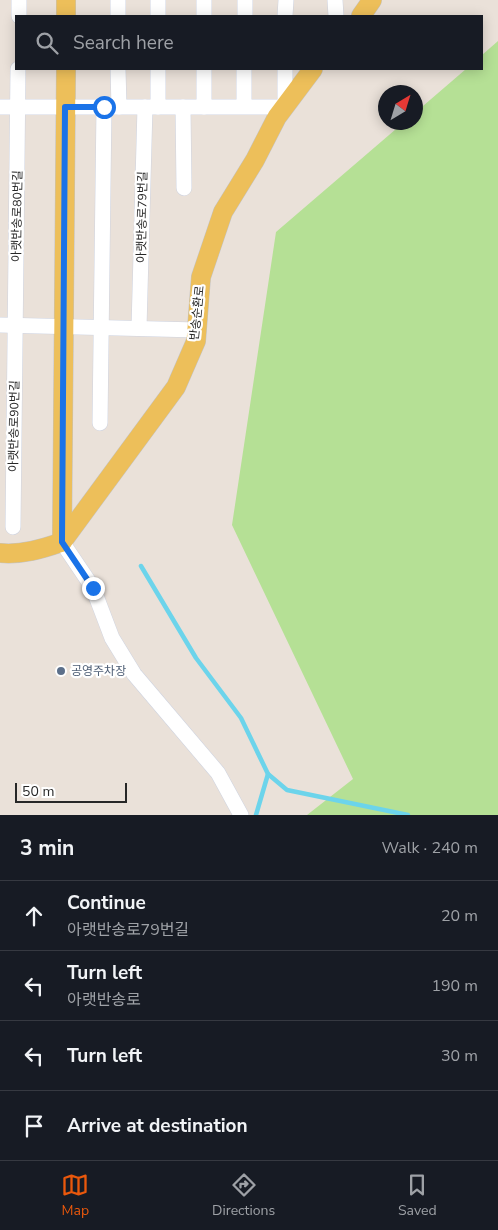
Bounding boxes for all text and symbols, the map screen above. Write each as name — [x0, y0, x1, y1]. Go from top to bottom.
search box — [15, 15, 483, 70]
icon: search — [33, 29, 61, 57]
text: Search here — [73, 30, 174, 56]
north arrow — [378, 85, 423, 130]
route start — [93, 96, 116, 119]
street label: 아랫반송로80번길 — [8, 170, 26, 262]
street label: 아랫반송로79번길 — [133, 171, 151, 263]
street label: 반송순환로 — [186, 285, 208, 341]
street label: 아랫반송로90번길 — [5, 380, 23, 472]
route end — [82, 577, 105, 600]
place label: 공영주차장 — [71, 663, 126, 679]
marker: 공영주차장 — [55, 665, 67, 677]
scale bar — [15, 780, 128, 803]
text: 50 m — [22, 782, 54, 801]
text: 3 min — [20, 834, 74, 862]
text: Walk · 240 m — [382, 837, 478, 859]
text: Continue — [67, 890, 146, 916]
icon: ahead — [20, 902, 48, 930]
text: 20 m — [441, 905, 478, 927]
text: 아랫반송로79번길 — [67, 919, 189, 941]
text: Turn left — [67, 960, 142, 986]
icon: left — [20, 972, 48, 1000]
text: 190 m — [431, 975, 478, 997]
text: 아랫반송로 — [67, 989, 141, 1011]
icon: left — [20, 1042, 48, 1070]
text: Turn left — [67, 1043, 142, 1069]
text: 30 m — [441, 1045, 478, 1067]
icon: arrive — [20, 1112, 48, 1140]
text: Arrive at destination — [67, 1113, 248, 1139]
tab: Map — [61, 1171, 89, 1220]
tab: Directions — [212, 1171, 275, 1220]
tab: Saved — [398, 1171, 437, 1220]

